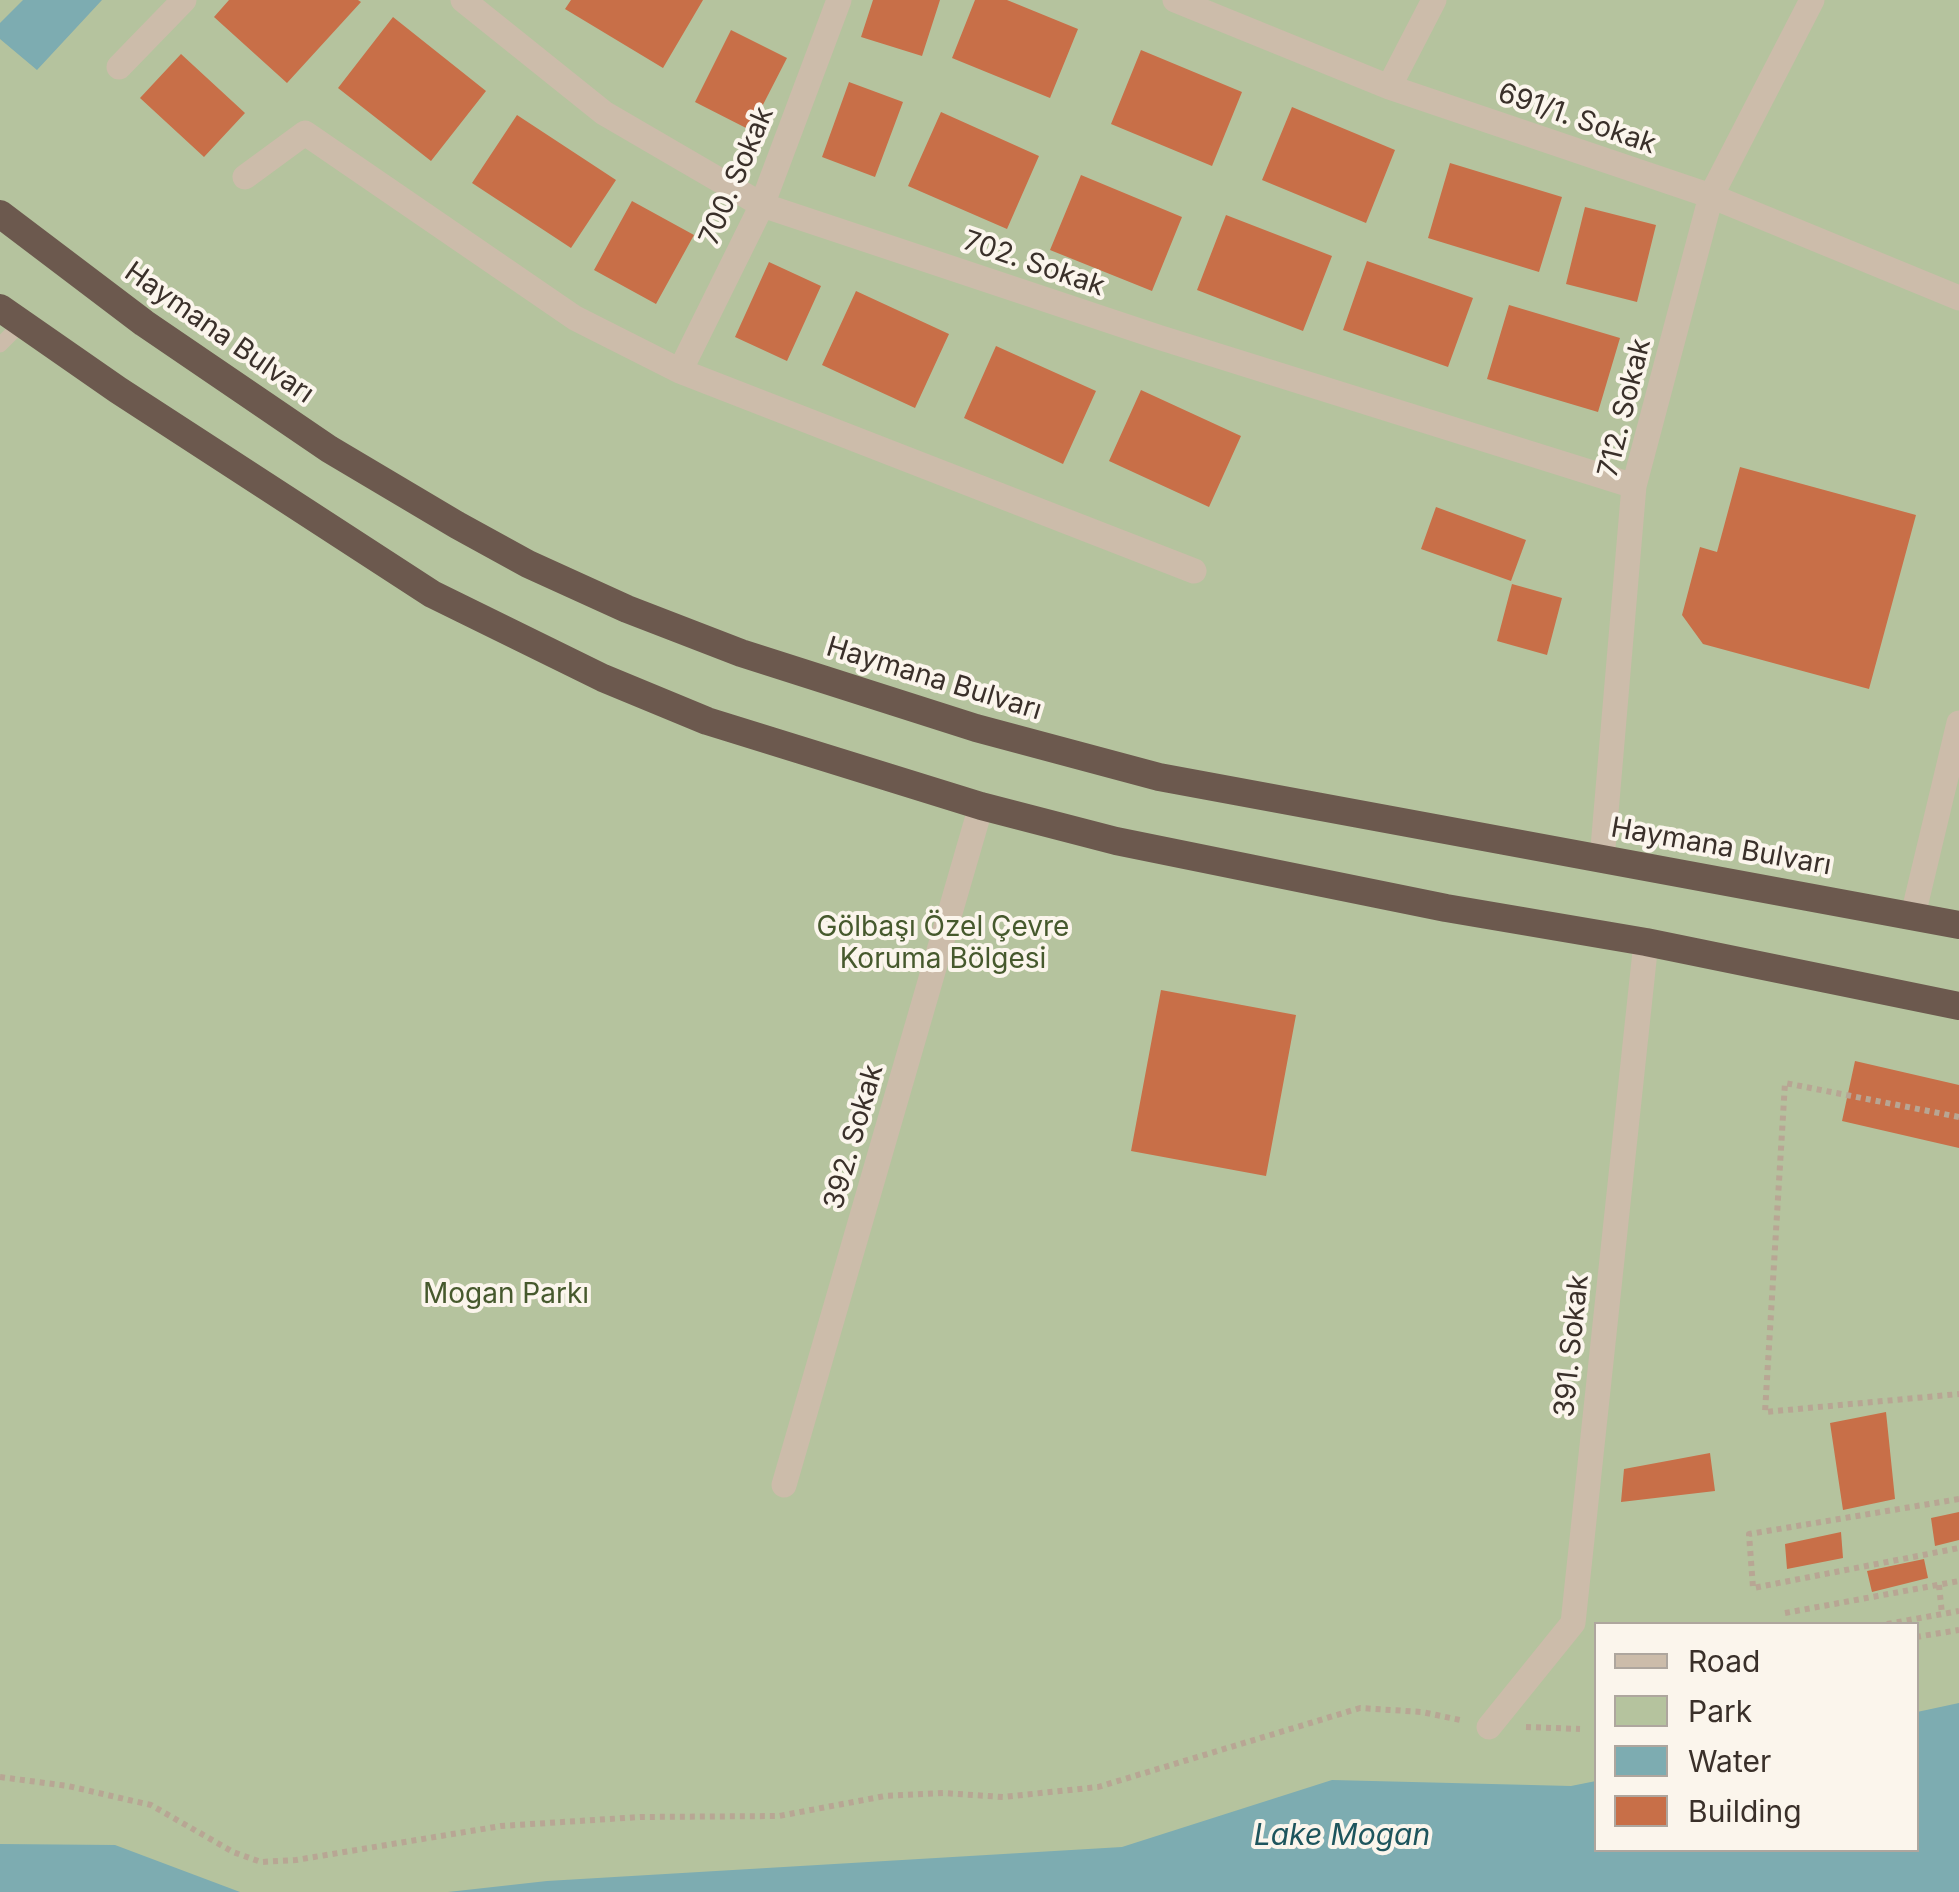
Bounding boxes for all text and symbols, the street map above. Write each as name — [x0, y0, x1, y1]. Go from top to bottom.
street label: 691/1. Sokak — [1494, 76, 1660, 162]
street label: 700. Sokak — [693, 102, 781, 250]
street label: 702. Sokak — [959, 224, 1109, 304]
street label: Haymana Bulvarı — [118, 255, 320, 411]
street label: 712. Sokak — [1592, 335, 1658, 481]
street label: Haymana Bulvarı — [822, 630, 1046, 728]
street label: Haymana Bulvarı — [1608, 811, 1834, 883]
park label: Gölbaşı Özel Çevre Koruma Bölgesi — [817, 911, 1069, 977]
street label: 392. Sokak — [817, 1061, 891, 1213]
street label: 391. Sokak — [1548, 1273, 1596, 1419]
park label: Mogan Parkı — [423, 1278, 589, 1312]
legend — [1594, 1622, 1919, 1852]
text: Road — [1688, 1643, 1760, 1679]
text: Park — [1688, 1693, 1752, 1729]
text: Water — [1688, 1743, 1771, 1779]
text: Building — [1688, 1793, 1802, 1829]
water label: Lake Mogan — [1254, 1818, 1430, 1854]

